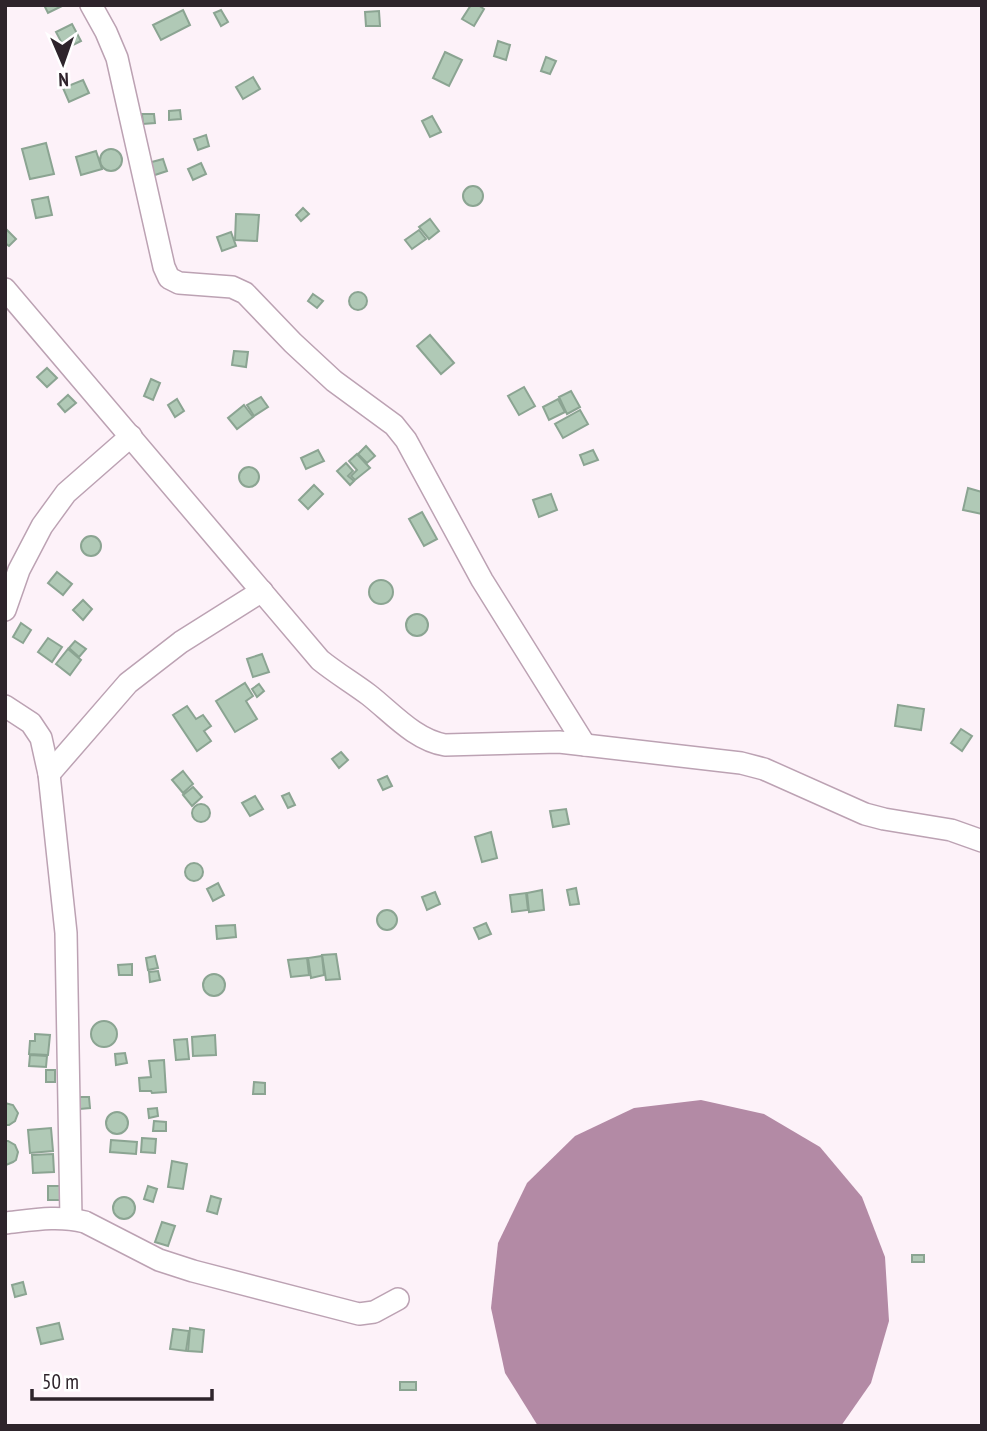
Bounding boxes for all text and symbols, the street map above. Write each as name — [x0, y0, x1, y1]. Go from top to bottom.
north arrow — [28, 28, 98, 98]
text: N — [58, 68, 69, 92]
scale bar — [32, 1358, 212, 1402]
text: 50 m — [42, 1368, 79, 1395]

